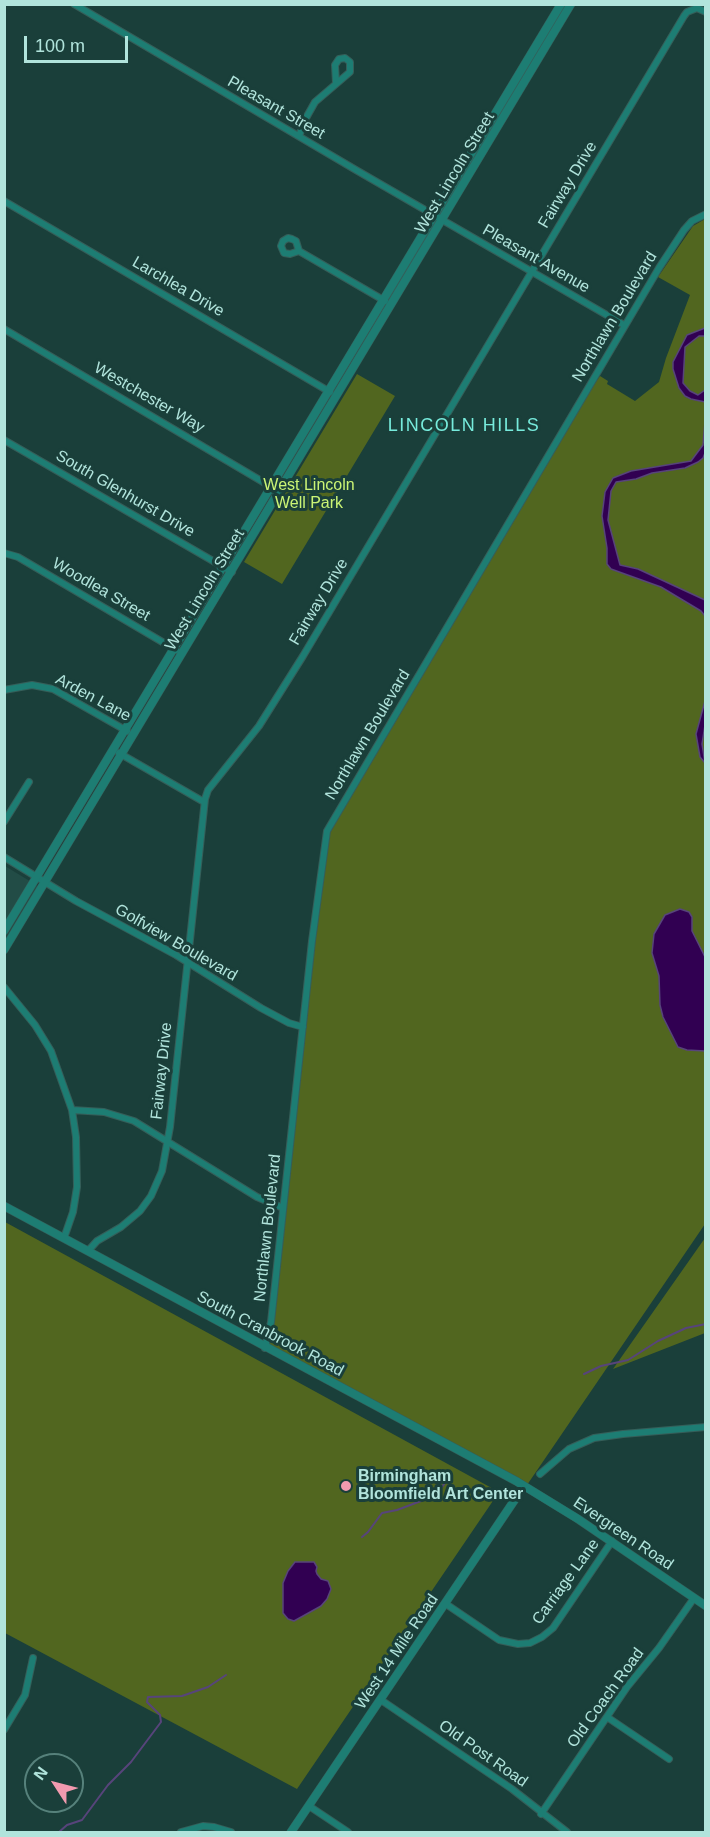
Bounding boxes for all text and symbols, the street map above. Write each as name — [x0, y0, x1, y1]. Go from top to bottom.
scale bar — [27, 24, 130, 62]
text: 100 m — [35, 36, 85, 56]
street label: Pleasant Street — [224, 72, 328, 144]
street label: West Lincoln Street — [411, 109, 499, 237]
street label: Fairway Drive — [535, 138, 601, 232]
street label: Pleasant Avenue — [479, 221, 593, 297]
street label: Northlawn Boulevard — [569, 248, 661, 386]
street label: Larchlea Drive — [129, 253, 227, 321]
street label: Westchester Way — [90, 359, 208, 437]
district label: LINCOLN HILLS — [388, 415, 540, 437]
street label: South Glenhurst Drive — [52, 446, 198, 542]
park label: West Lincoln Well Park — [263, 476, 355, 514]
street label: West Lincoln Street — [161, 526, 249, 654]
street label: Woodlea Street — [49, 554, 153, 626]
street label: Fairway Drive — [286, 555, 352, 649]
street label: Northlawn Boulevard — [322, 666, 414, 804]
street label: Arden Lane — [52, 670, 134, 726]
street label: Golfview Boulevard — [112, 900, 240, 986]
street label: Fairway Drive — [147, 1021, 177, 1121]
street label: Northlawn Boulevard — [251, 1153, 285, 1303]
street label: South Cranbrook Road — [193, 1287, 347, 1381]
place label: Birmingham Bloomfield Art Center — [358, 1467, 523, 1505]
marker: Birmingham Bloomfield Art Center — [339, 1479, 353, 1493]
street label: Evergreen Road — [569, 1493, 677, 1575]
street label: Carriage Lane — [528, 1535, 604, 1629]
street label: West 14 Mile Road — [351, 1591, 443, 1713]
street label: Old Coach Road — [563, 1645, 649, 1751]
street label: Old Post Road — [435, 1716, 531, 1792]
north arrow — [24, 1753, 84, 1813]
text: N — [30, 1764, 51, 1783]

